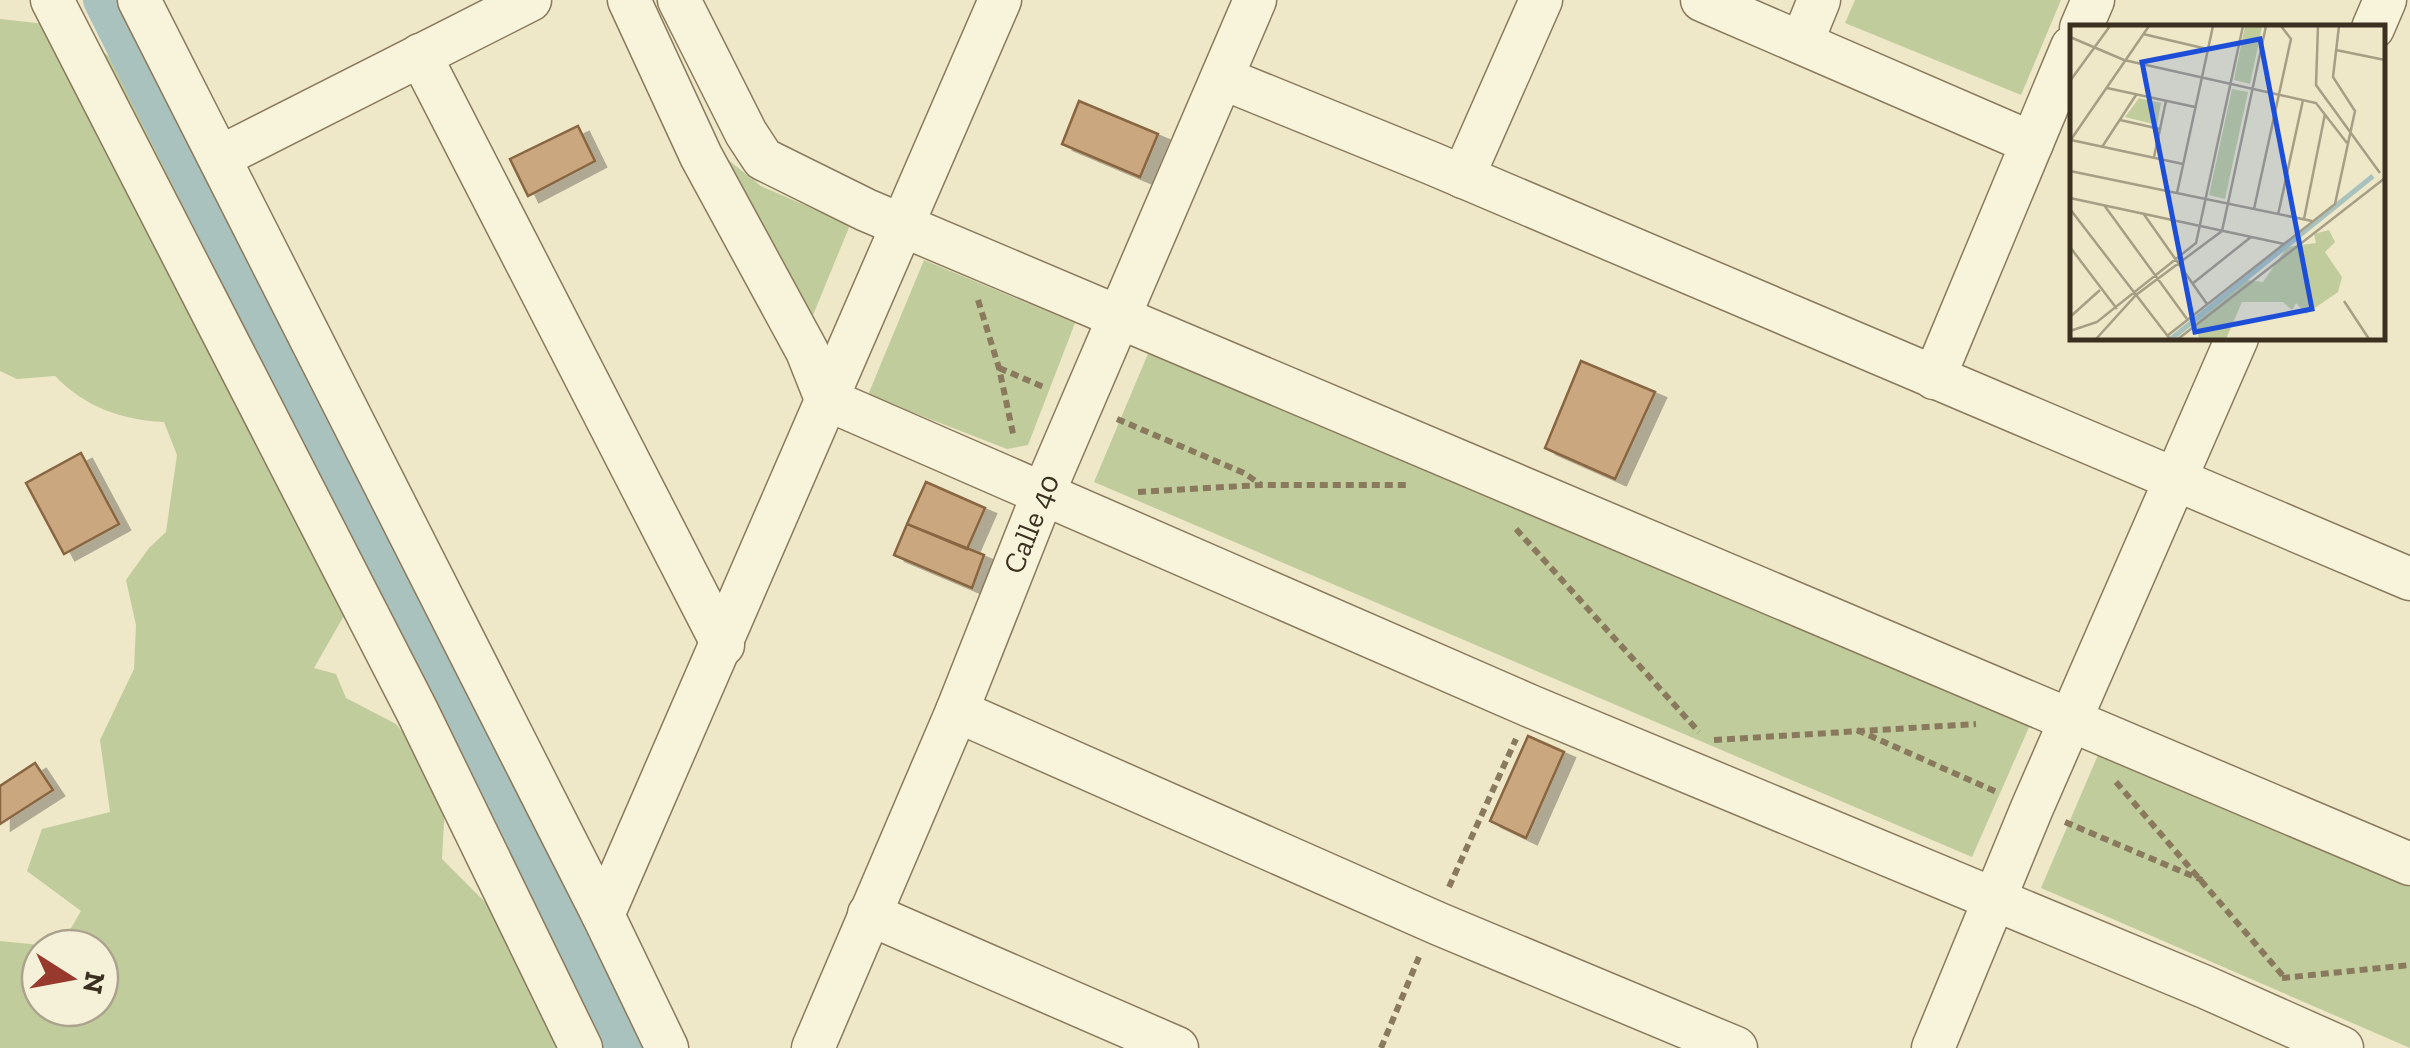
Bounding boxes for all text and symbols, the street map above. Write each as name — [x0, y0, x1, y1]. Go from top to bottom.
inset map — [2070, 25, 2385, 340]
street label: Calle 40 — [995, 468, 1068, 579]
north arrow — [20, 928, 120, 1028]
text: N — [76, 969, 112, 996]

